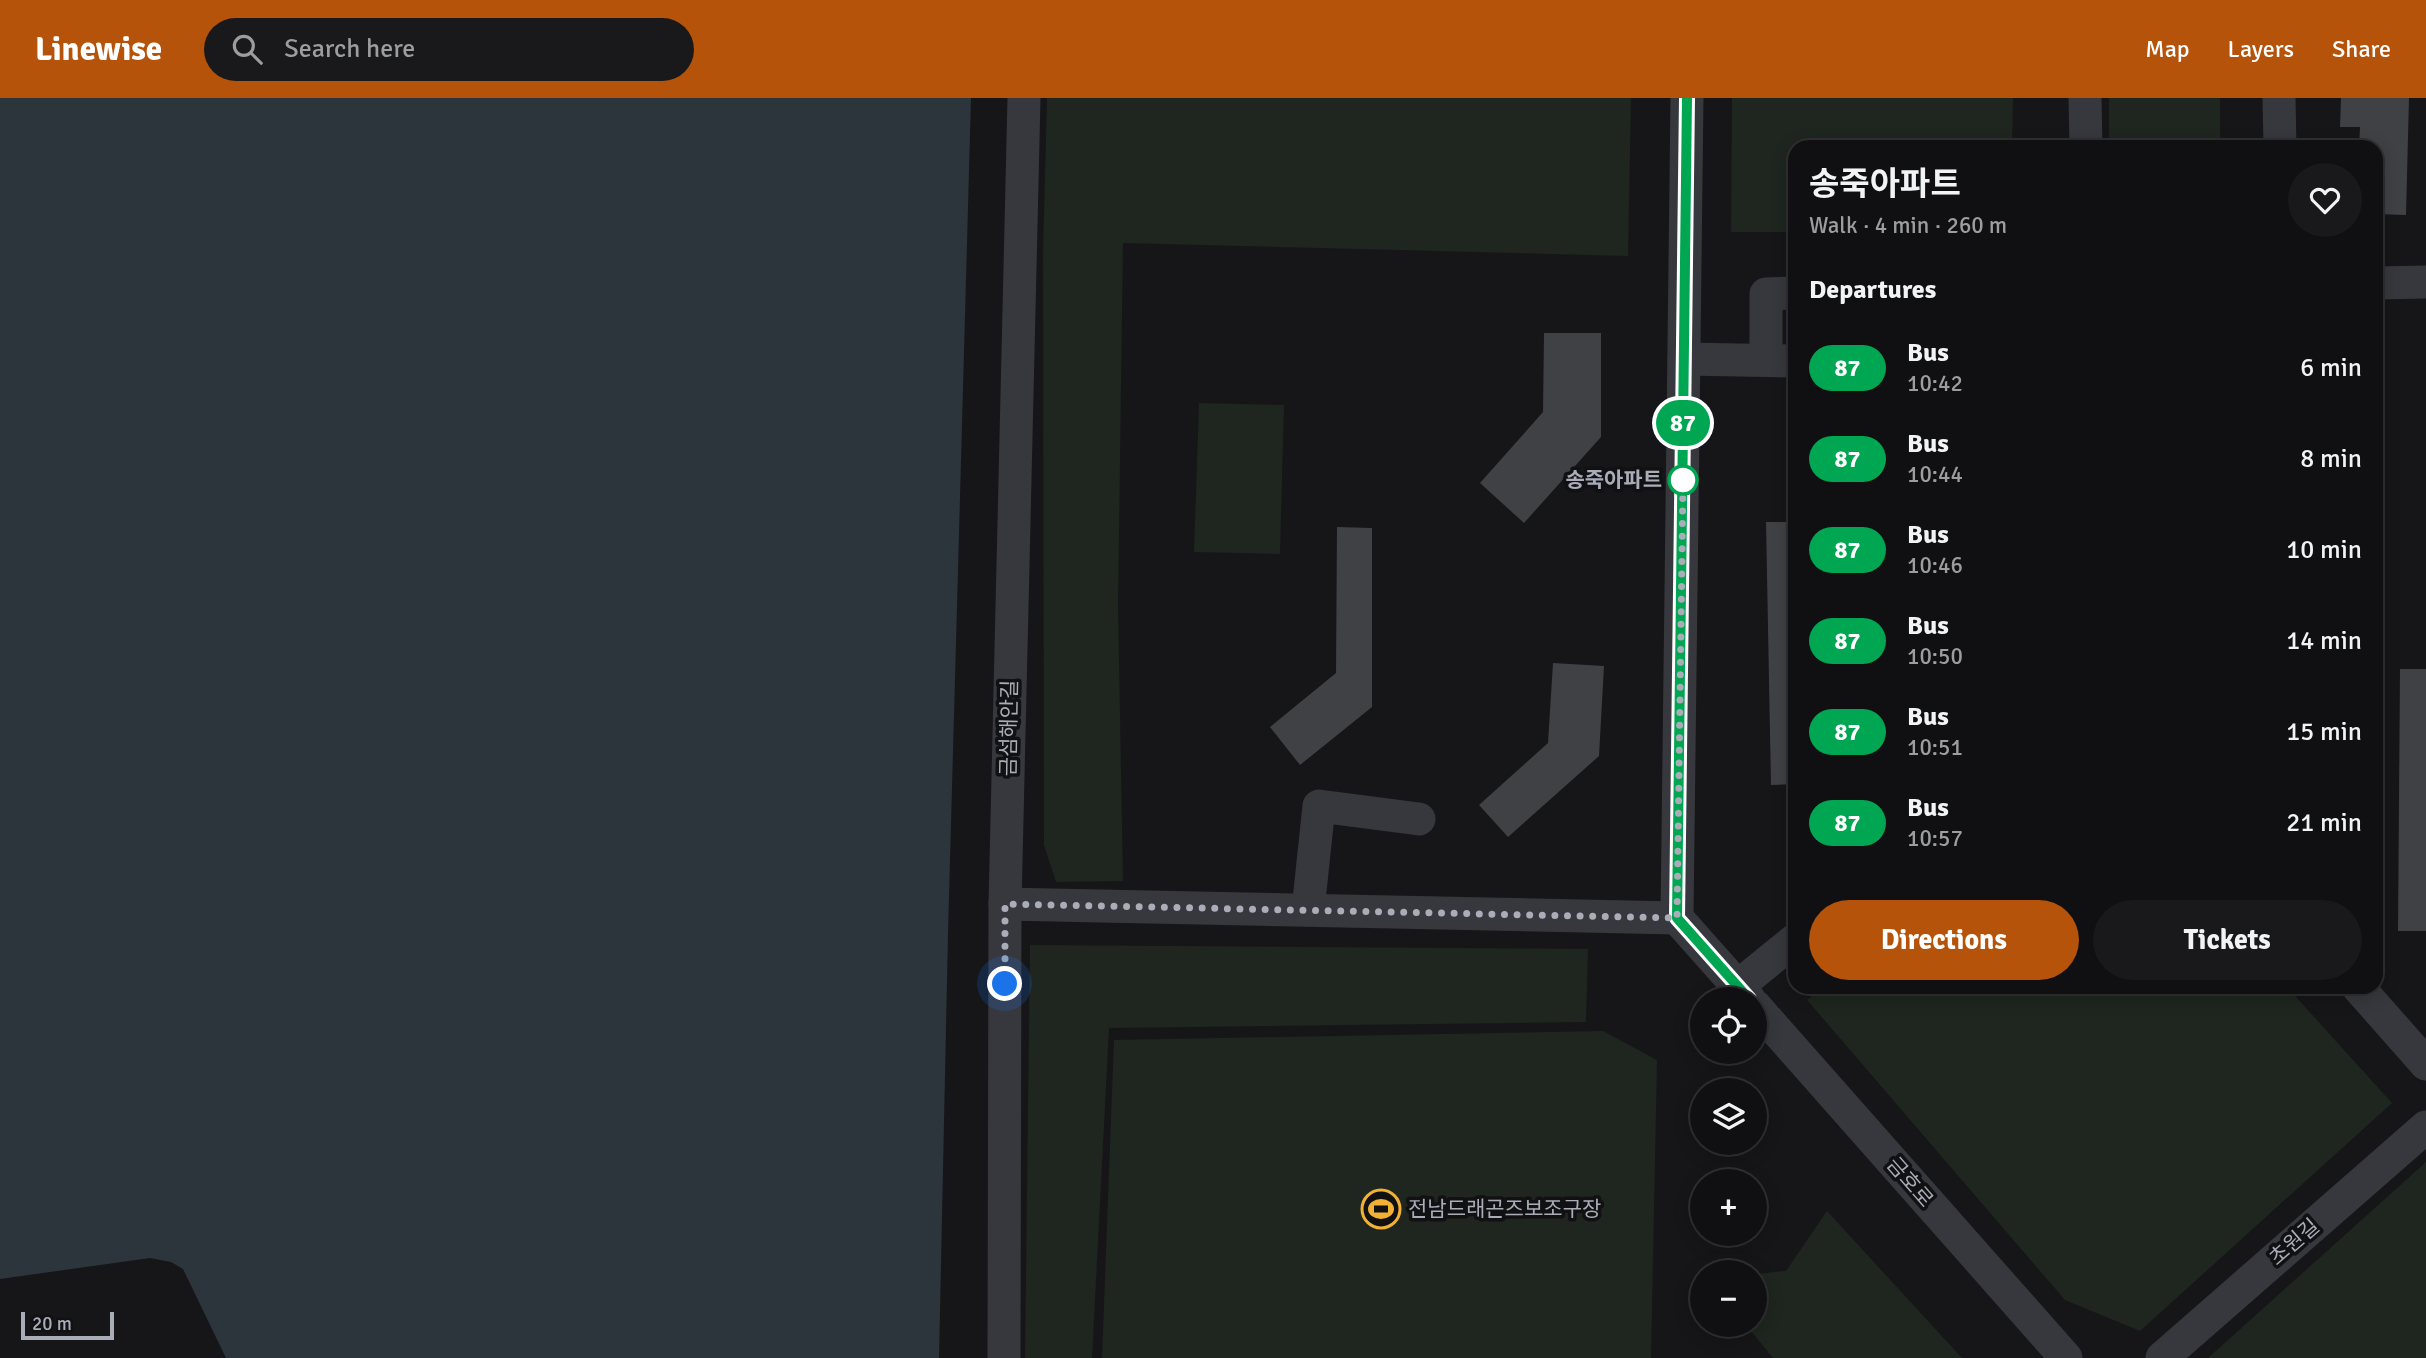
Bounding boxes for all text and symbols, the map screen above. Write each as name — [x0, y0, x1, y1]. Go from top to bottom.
search box — [204, 18, 694, 81]
text: Linewise — [35, 29, 162, 70]
icon: search — [228, 30, 266, 68]
text: Search here — [284, 33, 415, 65]
text: Map — [2145, 34, 2190, 64]
text: Layers — [2228, 34, 2294, 64]
text: Share — [2332, 34, 2391, 64]
button: heart — [2288, 163, 2362, 237]
text: 송죽아파트 — [1809, 164, 1961, 205]
text: Walk · 4 min · 260 m — [1809, 211, 2007, 240]
text: Departures — [1809, 274, 1936, 306]
text: Bus — [1907, 337, 1949, 369]
text: 6 min — [2300, 352, 2362, 384]
text: 87 — [1835, 353, 1860, 383]
text: 10:42 — [1907, 369, 1963, 398]
line badge: 87 — [1652, 400, 1714, 446]
text: 87 — [1670, 408, 1696, 438]
text: Bus — [1907, 428, 1949, 460]
text: 8 min — [2300, 443, 2362, 475]
text: 87 — [1835, 444, 1860, 474]
text: 10:44 — [1907, 460, 1963, 489]
marker: 송죽아파트 — [1668, 465, 1698, 495]
place label: 송죽아파트 — [1565, 467, 1662, 493]
text: Bus — [1907, 519, 1949, 551]
text: 10 min — [2286, 534, 2362, 566]
text: 87 — [1835, 535, 1860, 565]
text: 10:46 — [1907, 551, 1963, 580]
text: Bus — [1907, 610, 1949, 642]
text: 14 min — [2286, 625, 2362, 657]
text: 87 — [1835, 626, 1860, 656]
text: 10:50 — [1907, 642, 1963, 671]
street label: 금섬해안길 — [995, 679, 1023, 777]
text: Bus — [1907, 701, 1949, 733]
text: 15 min — [2286, 716, 2362, 748]
text: 87 — [1835, 717, 1860, 747]
text: 10:51 — [1907, 733, 1963, 762]
text: Bus — [1907, 792, 1949, 824]
text: 21 min — [2286, 807, 2362, 839]
text: 87 — [1835, 808, 1860, 838]
text: 10:57 — [1907, 824, 1963, 853]
button: Directions — [1809, 900, 2079, 980]
button: Tickets — [2093, 900, 2362, 980]
your location — [987, 966, 1022, 1001]
map controls — [1690, 987, 1767, 1337]
button: locate — [1690, 987, 1767, 1064]
button: layers — [1690, 1078, 1767, 1155]
street label: 금호로 — [1881, 1152, 1939, 1212]
button: + — [1690, 1169, 1767, 1246]
sports icon: 전남드래곤즈보조구장 — [1360, 1188, 1402, 1230]
place label: 전남드래곤즈보조구장 — [1408, 1196, 1601, 1222]
street label: 초원길 — [2264, 1213, 2324, 1271]
button: − — [1690, 1260, 1767, 1337]
scale bar — [21, 1309, 114, 1341]
text: 20 m — [32, 1312, 72, 1336]

